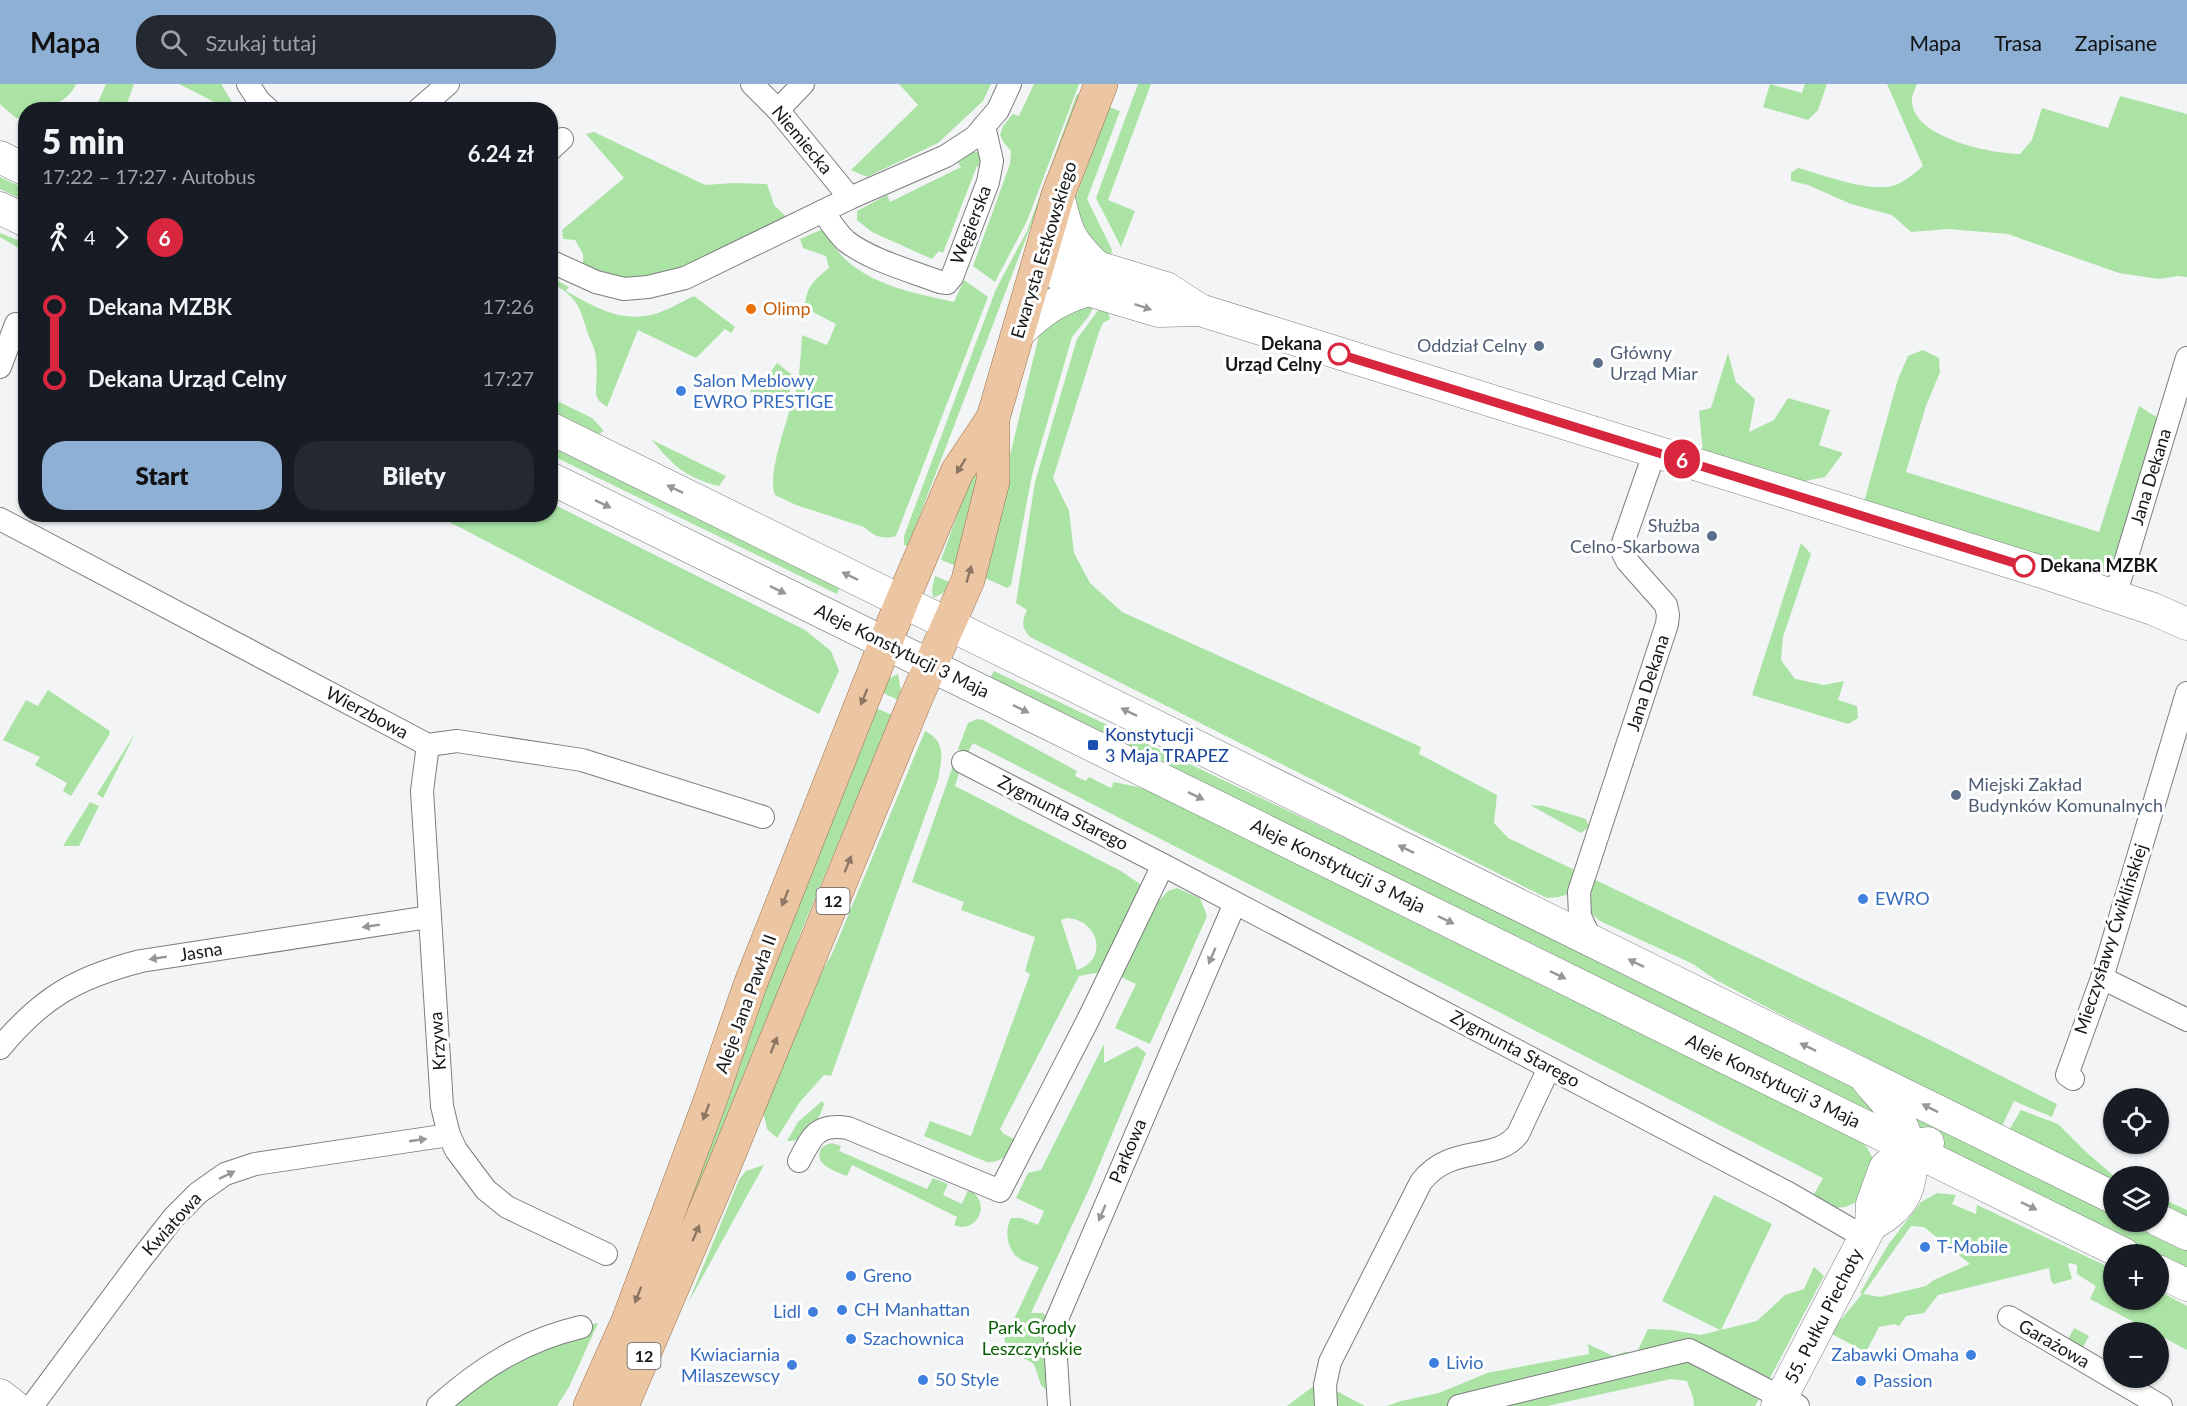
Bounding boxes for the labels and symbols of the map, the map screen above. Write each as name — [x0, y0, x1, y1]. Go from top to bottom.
street label: Niemiecka — [768, 101, 838, 178]
street label: Ewarysta Estkowskiego — [1006, 159, 1080, 341]
street label: Węgierska — [945, 182, 995, 267]
place label: Olimp — [763, 297, 811, 319]
marker: Olimp — [744, 302, 758, 316]
one-way arrow — [1134, 302, 1152, 312]
place label: Dekana Urząd Celny — [1225, 332, 1322, 375]
place label: Oddział Celny — [1417, 334, 1528, 356]
marker: Oddział Celny — [1532, 339, 1546, 353]
place label: Główny Urząd Miar — [1610, 341, 1698, 384]
marker: Dekana Urząd Celny — [1328, 343, 1350, 365]
marker: Główny Urząd Miar — [1591, 356, 1605, 370]
place label: Salon Meblowy EWRO PRESTIGE — [693, 369, 834, 412]
marker: Salon Meblowy EWRO PRESTIGE — [674, 384, 688, 398]
street label: Jana Dekana — [2125, 426, 2175, 528]
line badge: 6 — [1662, 440, 1702, 478]
one-way arrow — [956, 458, 967, 475]
one-way arrow — [666, 485, 683, 494]
one-way arrow — [594, 499, 612, 509]
place label: Służba Celno-Skarbowa — [1570, 514, 1700, 557]
marker: Służba Celno-Skarbowa — [1705, 529, 1719, 543]
place label: Dekana MZBK — [2040, 554, 2158, 576]
marker: Dekana MZBK — [2013, 555, 2035, 577]
one-way arrow — [965, 565, 974, 583]
one-way arrow — [841, 571, 858, 580]
one-way arrow — [770, 585, 787, 595]
street label: Aleje Konstytucji 3 Maja — [812, 598, 993, 702]
street label: Jana Dekana — [1621, 632, 1673, 734]
street label: Wierzbowa — [322, 681, 412, 743]
one-way arrow — [859, 688, 868, 706]
one-way arrow — [1012, 705, 1029, 714]
one-way arrow — [1120, 708, 1137, 717]
place label: Konstytucji 3 Maja TRAPEZ — [1105, 723, 1229, 766]
marker: Konstytucji 3 Maja TRAPEZ — [1086, 738, 1100, 752]
street label: Zygmunta Starego — [995, 770, 1132, 854]
place label: Miejski Zakład Budynków Komunalnych — [1968, 773, 2163, 816]
marker: Miejski Zakład Budynków Komunalnych — [1949, 788, 1963, 802]
one-way arrow — [1187, 791, 1204, 801]
street label: Aleje Konstytucji 3 Maja — [1248, 813, 1429, 917]
street label: Mieczysławy Ćwiklińskiej — [2069, 841, 2151, 1037]
one-way arrow — [1398, 844, 1415, 854]
one-way arrow — [843, 855, 853, 873]
place label: EWRO — [1875, 887, 1930, 909]
road number: 12 — [816, 888, 850, 914]
one-way arrow — [780, 889, 789, 907]
marker: EWRO — [1856, 892, 1870, 906]
one-way arrow — [1437, 915, 1454, 924]
one-way arrow — [362, 922, 381, 931]
street label: Aleje Jana Pawła II — [710, 931, 780, 1076]
street label: Jasna — [178, 937, 224, 965]
one-way arrow — [1207, 947, 1216, 965]
one-way arrow — [148, 954, 167, 963]
one-way arrow — [1628, 958, 1645, 967]
one-way arrow — [1550, 970, 1567, 980]
street label: Zygmunta Starego — [1447, 1005, 1584, 1091]
street label: Krzywa — [424, 1011, 450, 1071]
street label: Aleje Konstytucji 3 Maja — [1683, 1028, 1864, 1132]
one-way arrow — [769, 1035, 779, 1053]
one-way arrow — [1800, 1042, 1817, 1052]
one-way arrow — [701, 1103, 710, 1121]
one-way arrow — [1921, 1103, 1938, 1113]
street label: Parkowa — [1104, 1115, 1150, 1186]
one-way arrow — [408, 1135, 427, 1144]
one-way arrow — [218, 1170, 235, 1180]
street label: Kwiatowa — [137, 1187, 206, 1260]
one-way arrow — [2020, 1202, 2037, 1211]
one-way arrow — [1097, 1204, 1107, 1222]
one-way arrow — [692, 1224, 701, 1242]
place label: T-Mobile — [1937, 1235, 2008, 1257]
marker: T-Mobile — [1918, 1240, 1932, 1254]
street label: 55. Pułku Piechoty — [1780, 1244, 1867, 1387]
place label: Greno — [863, 1264, 912, 1286]
marker: Greno — [844, 1269, 858, 1283]
one-way arrow — [632, 1286, 642, 1304]
place label: CH Manhattan — [854, 1298, 970, 1320]
place label: Lidl — [773, 1300, 801, 1322]
marker: CH Manhattan — [835, 1303, 849, 1317]
marker: Lidl — [806, 1305, 820, 1319]
street label: Garażowa — [2015, 1314, 2094, 1372]
park label: Park Grody Leszczyńskie — [982, 1316, 1082, 1359]
place label: Szachownica — [863, 1327, 964, 1349]
marker: Szachownica — [844, 1332, 858, 1346]
road number: 12 — [628, 1343, 660, 1369]
place label: Kwiaciarnia Milaszewscy — [681, 1343, 781, 1386]
place label: Zabawki Omaha — [1831, 1343, 1959, 1365]
marker: Zabawki Omaha — [1964, 1348, 1978, 1362]
place label: Livio — [1446, 1351, 1483, 1373]
marker: Livio — [1427, 1356, 1441, 1370]
marker: Kwiaciarnia Milaszewscy — [785, 1358, 799, 1372]
place label: 50 Style — [935, 1368, 999, 1390]
place label: Passion — [1873, 1369, 1933, 1391]
marker: 50 Style — [916, 1373, 930, 1387]
marker: Passion — [1854, 1374, 1868, 1388]

